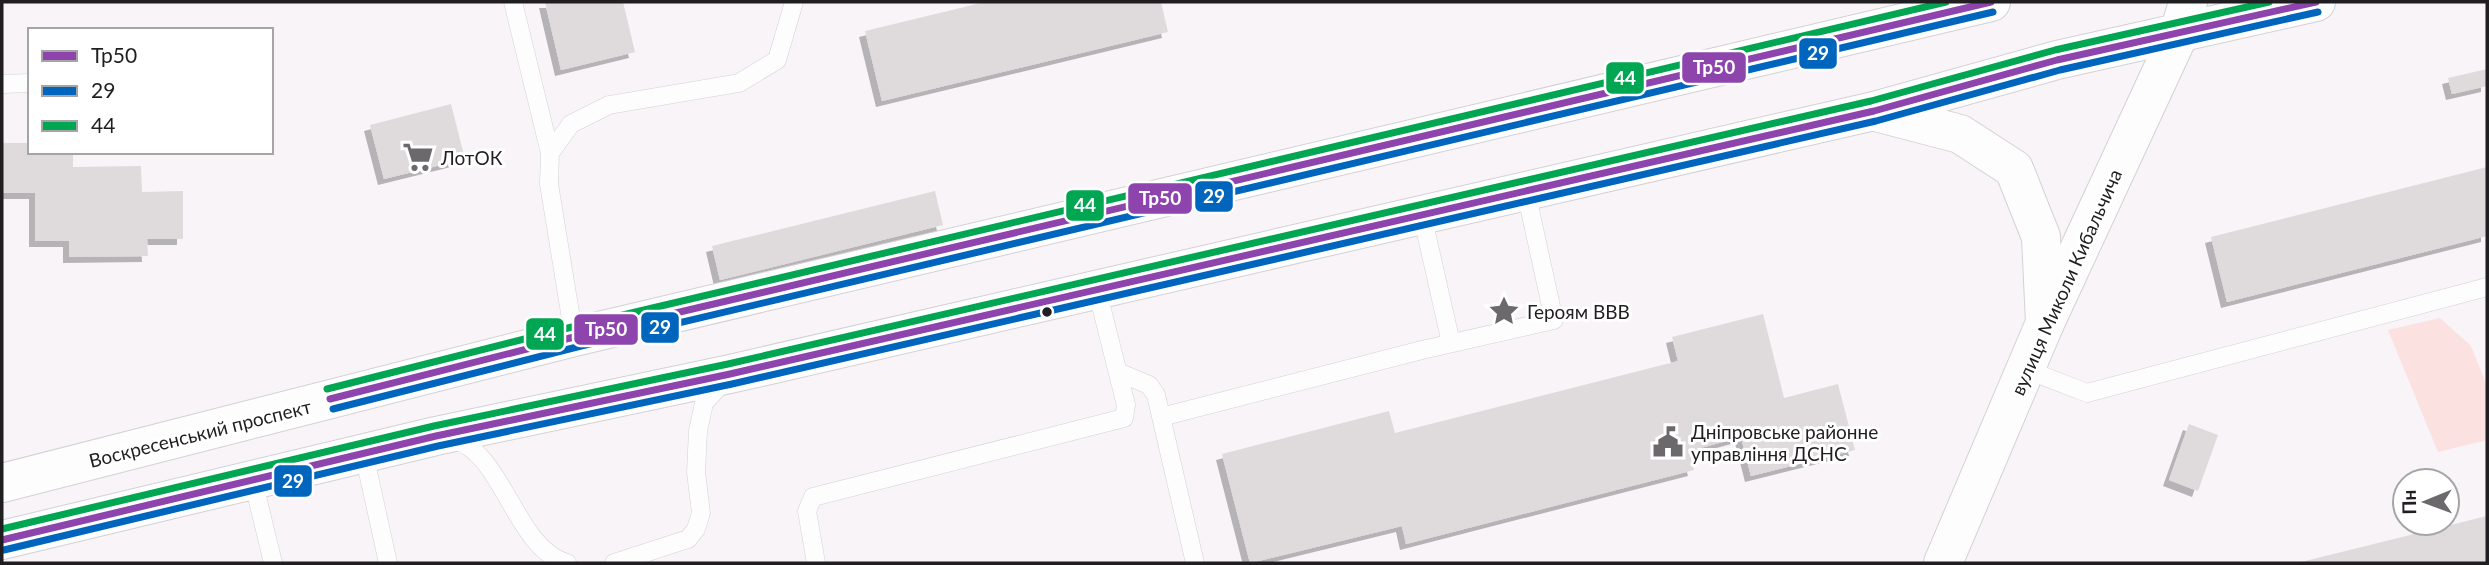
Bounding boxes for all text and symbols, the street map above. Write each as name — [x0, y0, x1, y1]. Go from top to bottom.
legend — [28, 28, 273, 154]
line badge: 29 — [1798, 37, 1838, 70]
text: 29 — [1807, 41, 1829, 64]
text: Тр50 — [91, 42, 137, 67]
line badge: Тр50 — [1681, 51, 1747, 84]
text: Тр50 — [1693, 55, 1735, 78]
line badge: 44 — [1605, 61, 1645, 95]
text: 44 — [1614, 66, 1636, 89]
text: 29 — [91, 77, 115, 102]
text: 44 — [91, 112, 115, 137]
supermarket icon: ЛотОК — [401, 140, 435, 174]
place label: ЛотОК — [440, 146, 503, 169]
street label: вулиця Миколи Кибальчича — [2006, 165, 2126, 399]
line badge: 29 — [1194, 180, 1234, 213]
line badge: Тр50 — [1127, 182, 1193, 215]
text: 29 — [1203, 184, 1225, 207]
text: Тр50 — [1139, 186, 1181, 209]
line badge: 44 — [1065, 189, 1105, 222]
text: 44 — [1074, 193, 1096, 216]
place icon: Героям ВВВ — [1487, 294, 1521, 328]
place label: Героям ВВВ — [1527, 300, 1630, 323]
unlabelled marker — [1040, 305, 1054, 319]
line badge: 29 — [640, 311, 680, 344]
line badge: Тр50 — [573, 313, 639, 346]
text: 29 — [649, 315, 671, 338]
line badge: 44 — [525, 317, 565, 351]
text: Тр50 — [585, 317, 627, 340]
text: 44 — [534, 322, 556, 345]
street label: Воскресенський проспект — [86, 394, 314, 472]
place label: Дніпровське районне управління ДСНС — [1691, 420, 1878, 465]
public building icon: Дніпровське районне управління ДСНС — [1651, 425, 1685, 459]
line badge: 29 — [273, 464, 313, 498]
north arrow — [2391, 467, 2461, 537]
text: 29 — [282, 469, 304, 492]
text: Пн — [2397, 490, 2420, 515]

